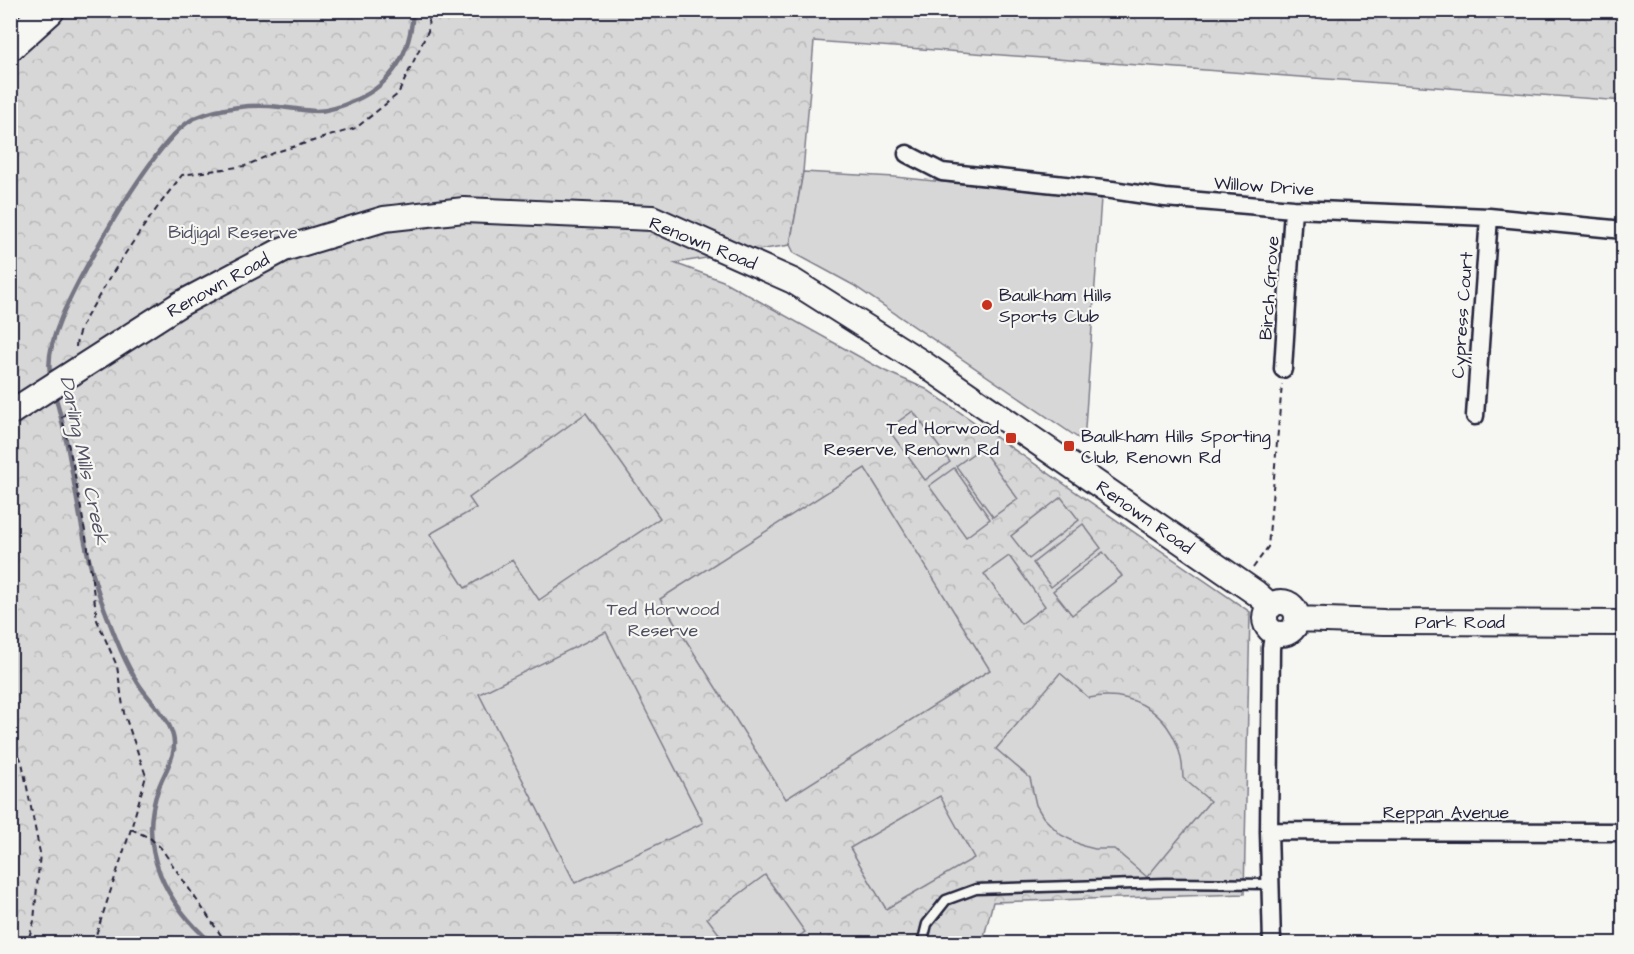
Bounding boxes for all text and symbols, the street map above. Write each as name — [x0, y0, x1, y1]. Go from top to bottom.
street label: Willow Drive — [1213, 171, 1315, 202]
street label: Renown Road — [645, 211, 760, 276]
park label: Bidjigal Reserve — [168, 220, 298, 246]
street label: Birch Grove — [1253, 235, 1286, 341]
street label: Renown Road — [162, 247, 274, 324]
street label: Cypress Court — [1446, 250, 1480, 379]
place label: Baulkham Hills Sports Club — [999, 283, 1112, 329]
marker: Baulkham Hills Sports Club — [980, 298, 994, 312]
water label: Darling Mills Creek — [52, 373, 116, 548]
place label: Ted Horwood Reserve, Renown Rd — [824, 416, 999, 462]
place label: Baulkham Hills Sporting Club, Renown Rd — [1081, 424, 1271, 470]
marker: Ted Horwood Reserve, Renown Rd — [1004, 431, 1018, 445]
marker: Baulkham Hills Sporting Club, Renown Rd — [1062, 439, 1076, 453]
street label: Renown Road — [1091, 475, 1198, 560]
park label: Ted Horwood Reserve — [607, 597, 719, 643]
street label: Park Road — [1415, 610, 1505, 635]
street label: Reppan Avenue — [1383, 800, 1509, 825]

